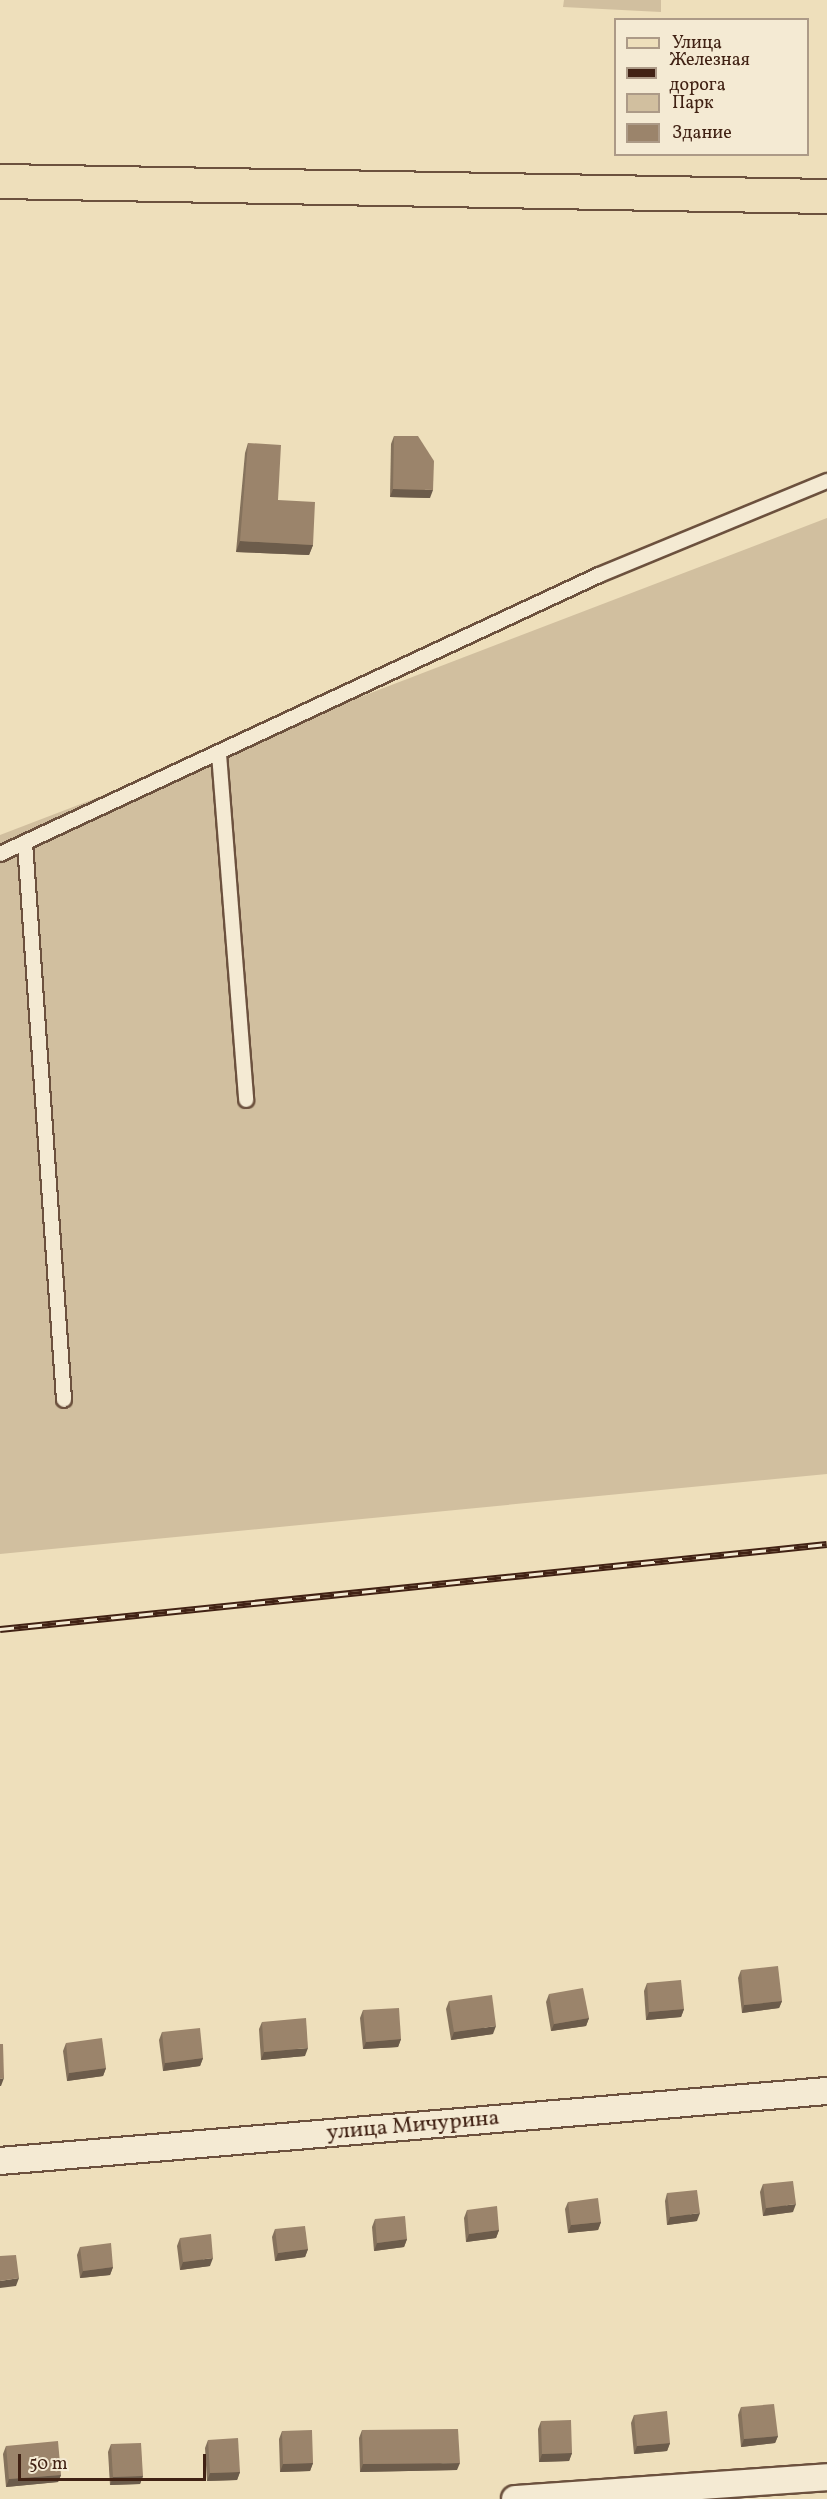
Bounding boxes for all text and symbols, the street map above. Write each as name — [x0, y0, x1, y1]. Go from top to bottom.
legend — [614, 18, 809, 156]
text: Улица — [672, 31, 722, 56]
text: Железная дорога — [669, 48, 750, 98]
text: Парк — [672, 91, 714, 116]
text: Здание — [672, 121, 732, 146]
street label: улица Мичурина — [325, 2105, 501, 2147]
scale bar — [21, 2442, 208, 2480]
text: 50 m — [29, 2452, 68, 2477]

